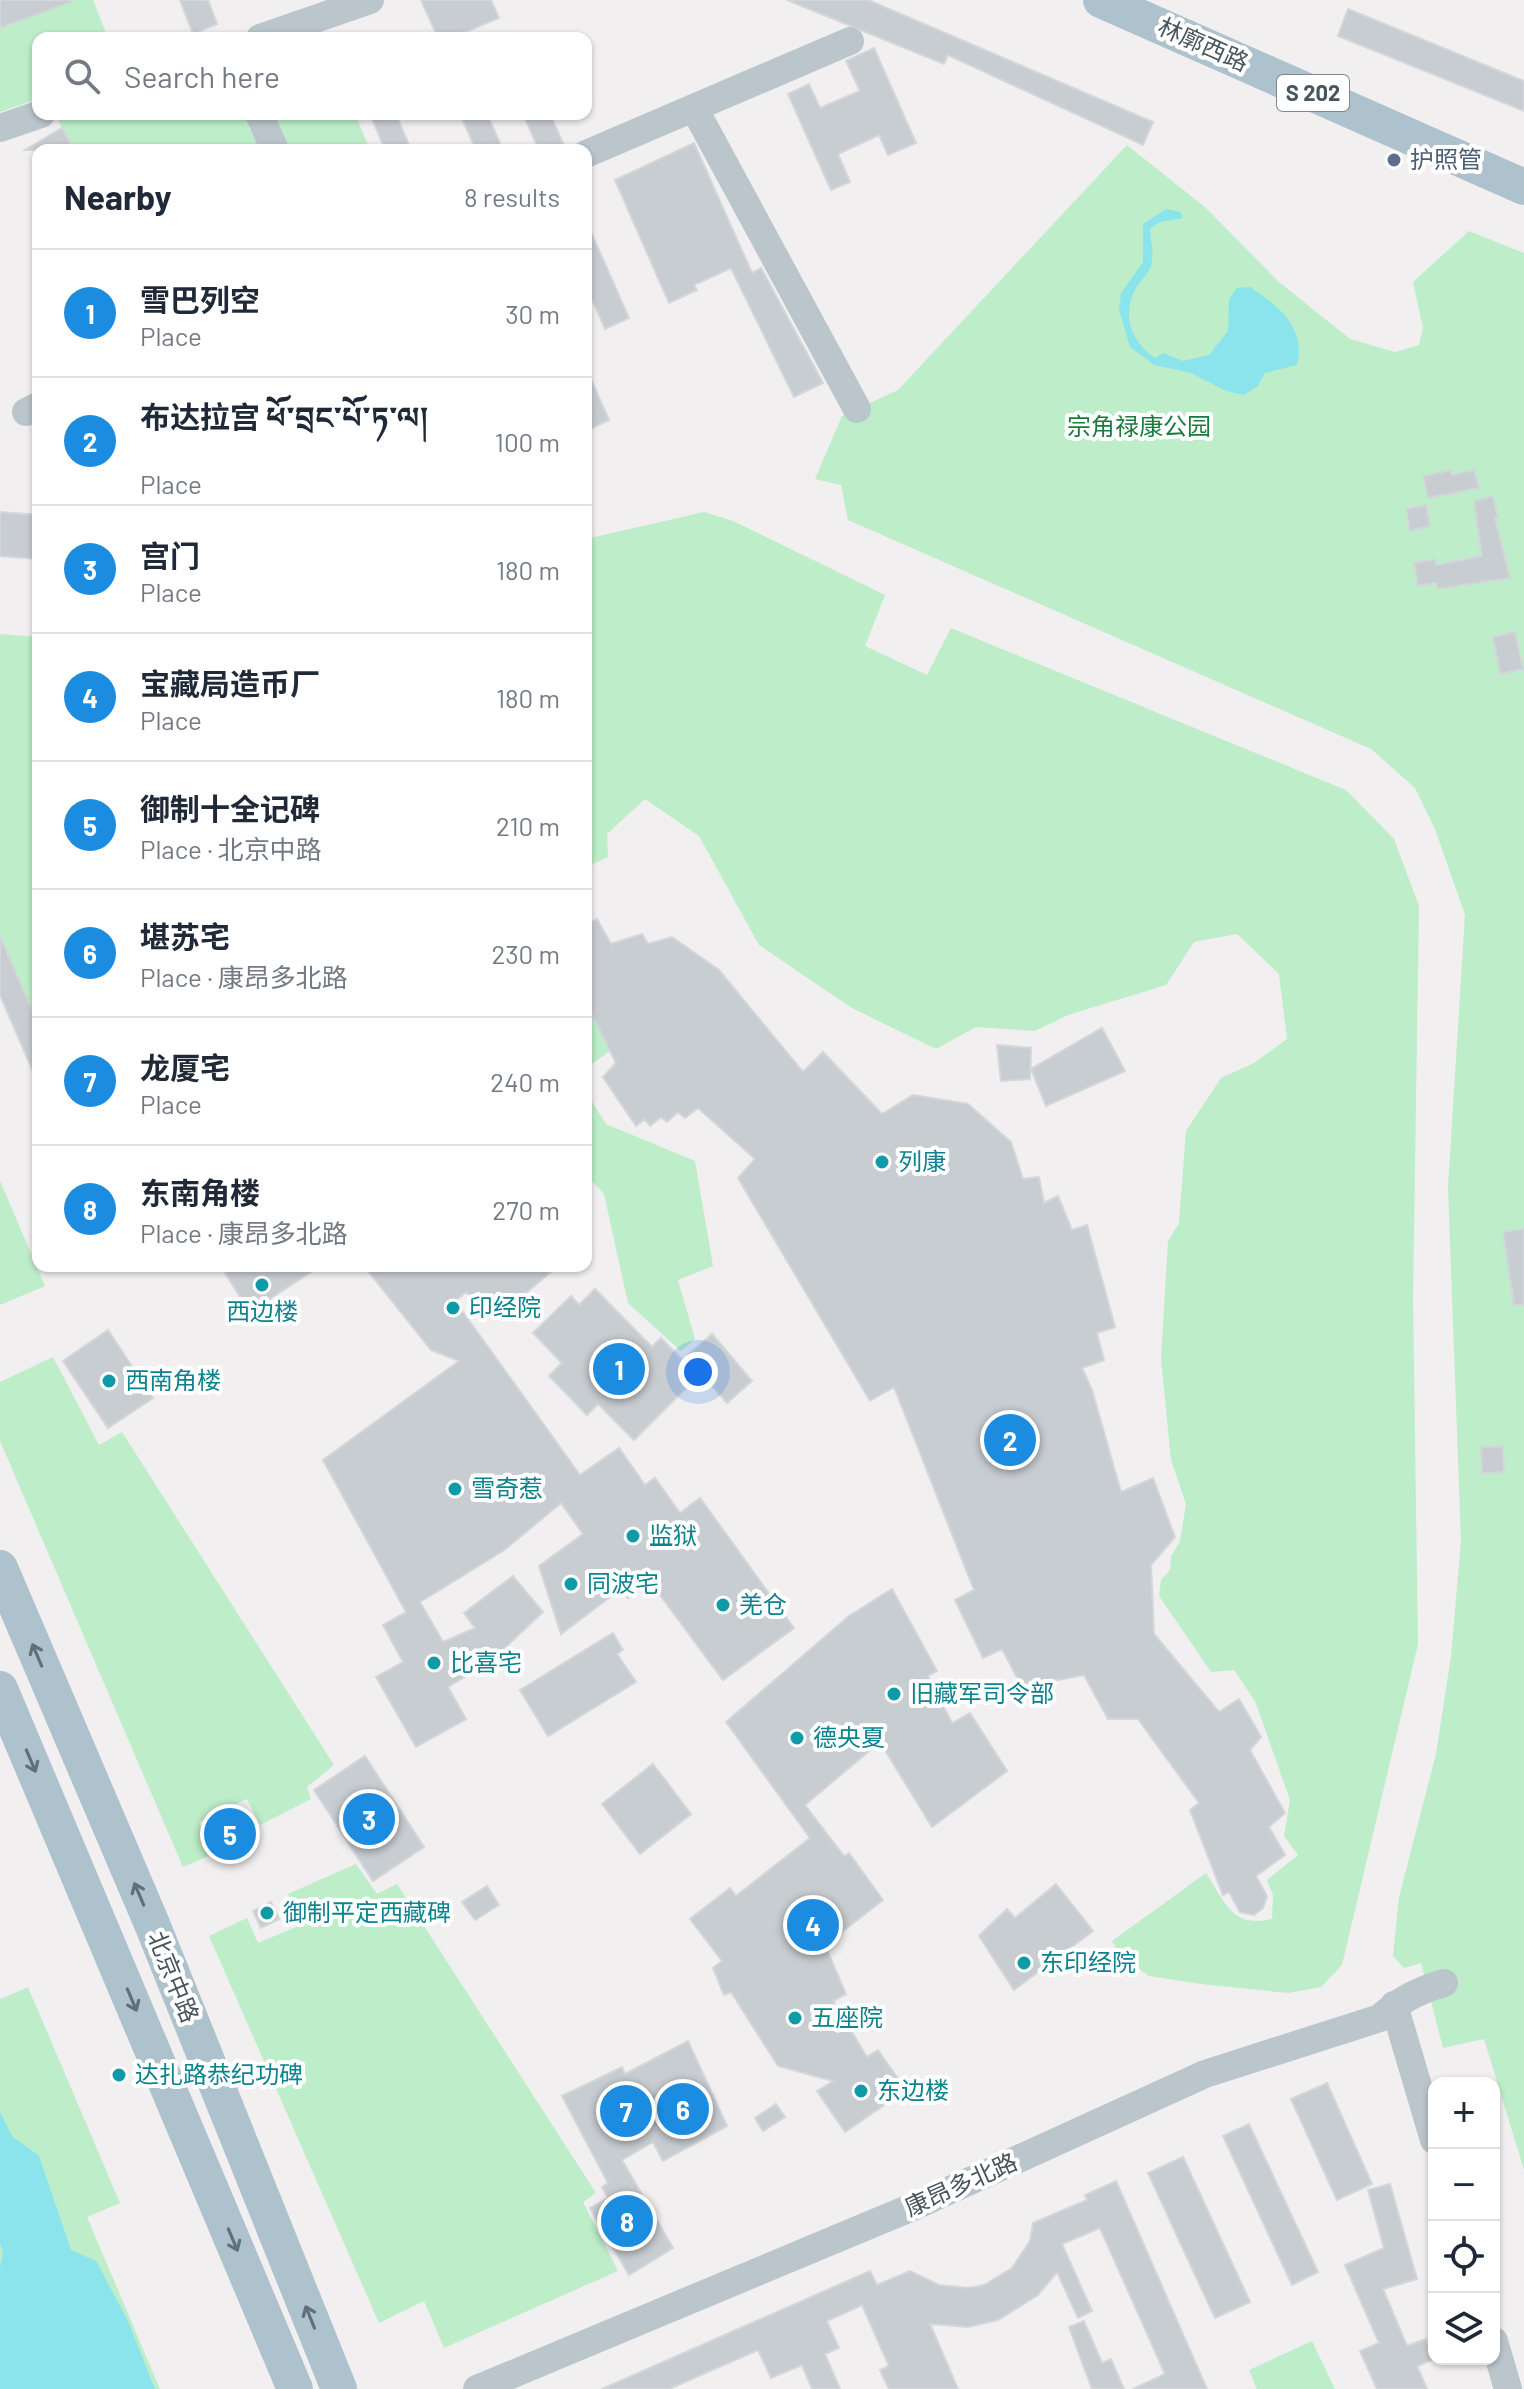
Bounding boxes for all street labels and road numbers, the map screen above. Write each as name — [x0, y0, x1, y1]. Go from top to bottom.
street label: 林廓西路 — [1154, 11, 1253, 76]
road number: S 202 — [1277, 75, 1349, 111]
street label: 北京中路 — [143, 1927, 206, 2026]
street label: 康昂多北路 — [900, 2146, 1021, 2221]

